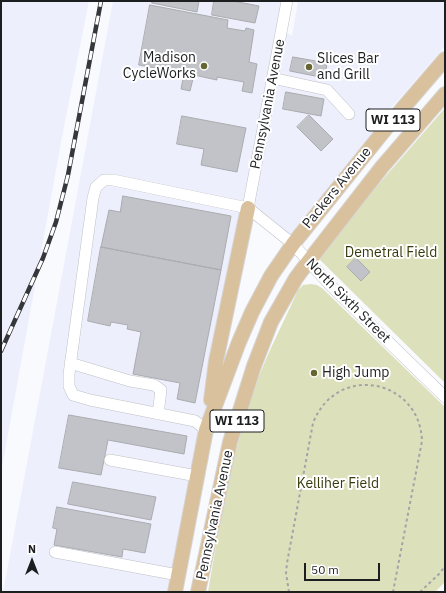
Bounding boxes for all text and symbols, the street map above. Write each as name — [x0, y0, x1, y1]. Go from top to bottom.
street label: Pennsylvania Avenue — [247, 37, 289, 171]
place label: Madison CycleWorks — [123, 50, 196, 82]
place label: Slices Bar and Grill — [317, 51, 379, 84]
marker: Madison CycleWorks — [199, 61, 209, 71]
marker: Slices Bar and Grill — [304, 62, 314, 72]
road number: WI 113 — [366, 109, 420, 131]
street label: Packers Avenue — [299, 144, 375, 232]
park label: Demetral Field — [345, 245, 437, 261]
street label: North Sixth Street — [302, 255, 394, 347]
place label: High Jump — [322, 365, 389, 381]
marker: High Jump — [309, 368, 319, 378]
road number: WI 113 — [210, 410, 264, 432]
street label: Pennsylvania Avenue — [193, 449, 237, 581]
park label: Kelliher Field — [297, 476, 379, 492]
north arrow — [12, 541, 52, 581]
text: N — [28, 542, 36, 556]
scale bar — [306, 555, 382, 581]
text: 50 m — [311, 562, 339, 577]

